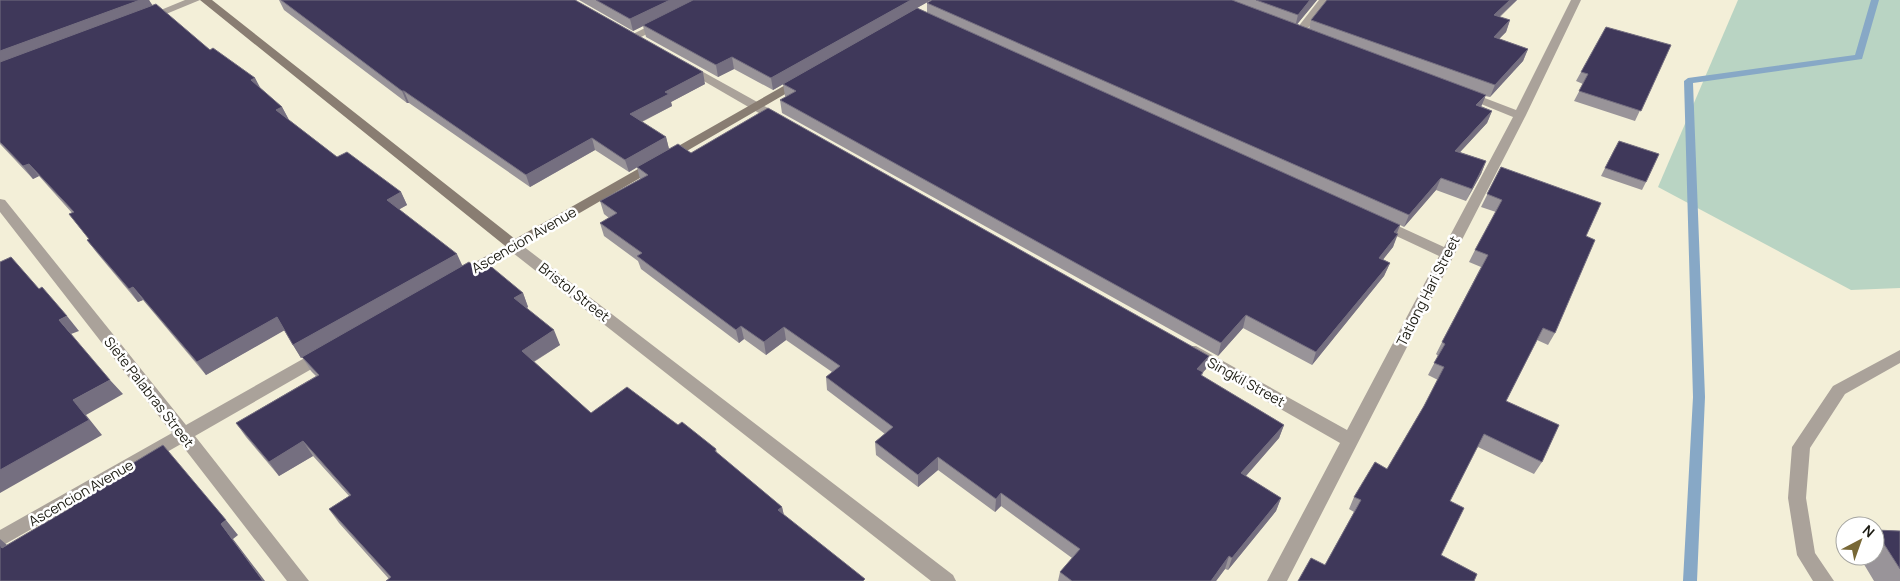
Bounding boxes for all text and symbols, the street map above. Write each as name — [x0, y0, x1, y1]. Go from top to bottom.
street label: Ascencion Avenue — [468, 202, 580, 277]
street label: Tatlong Hari Street — [1392, 232, 1464, 349]
street label: Bristol Street — [535, 258, 614, 326]
street label: Siete Palabras Street — [100, 332, 199, 451]
street label: Singkil Street — [1204, 352, 1289, 411]
street label: Ascencion Avenue — [25, 455, 137, 530]
north arrow — [1835, 516, 1885, 566]
text: N — [1859, 520, 1879, 541]

